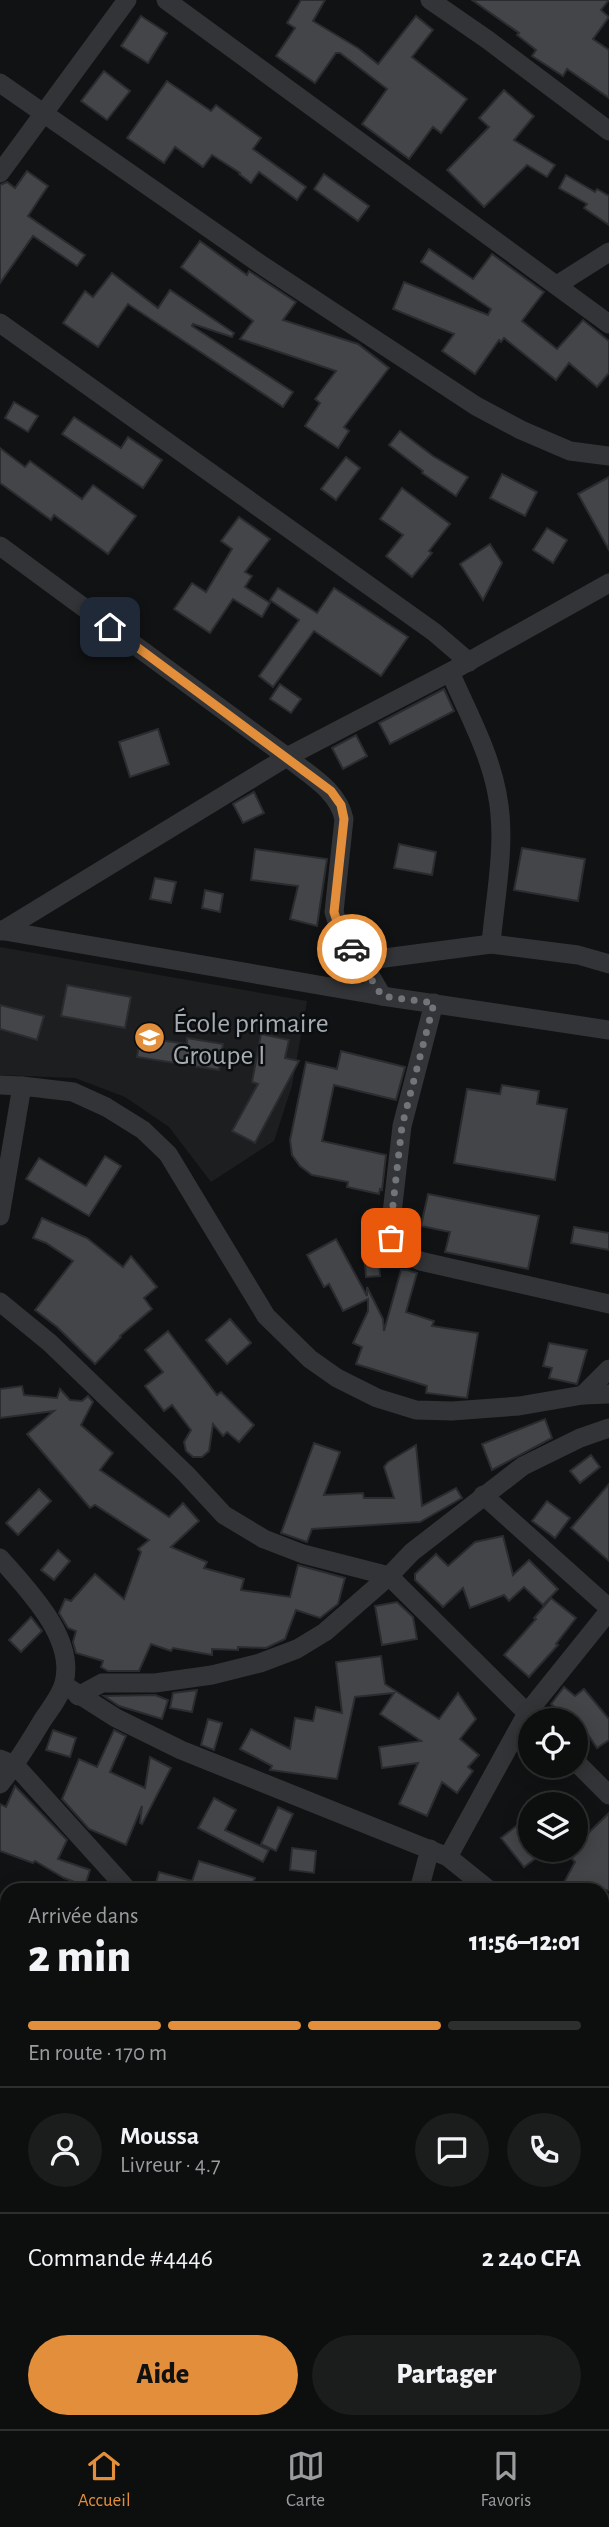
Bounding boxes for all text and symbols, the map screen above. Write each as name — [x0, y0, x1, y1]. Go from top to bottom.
pin — [80, 597, 140, 657]
icon: home — [91, 608, 129, 646]
courier — [317, 914, 387, 984]
icon: car — [333, 930, 371, 968]
place label: École primaire Groupe I — [173, 1007, 329, 1070]
school or university icon: École primaire Groupe I — [133, 1021, 167, 1055]
pin — [361, 1208, 421, 1268]
icon: bag — [372, 1219, 410, 1257]
map controls — [518, 1708, 588, 1862]
button: locate — [518, 1708, 588, 1778]
button: layers — [518, 1792, 588, 1862]
text: Arrivée dans — [28, 1905, 139, 1928]
text: 11:56–12:01 — [469, 1929, 581, 1955]
text: 2 min — [28, 1934, 131, 1980]
text: En route · 170 m — [28, 2042, 167, 2065]
button: person — [28, 2113, 102, 2187]
button: chat — [415, 2113, 489, 2187]
button: phone — [507, 2113, 581, 2187]
text: Moussa — [120, 2123, 199, 2149]
text: Livreur · 4.7 — [120, 2154, 221, 2177]
text: Commande #4446 — [28, 2245, 213, 2271]
text: 2 240 CFA — [482, 2245, 581, 2271]
button: Aide — [28, 2335, 298, 2415]
button: Partager — [312, 2335, 581, 2415]
tab: Accueil — [78, 2447, 131, 2512]
tab: Carte — [286, 2447, 325, 2512]
tab: Favoris — [480, 2447, 531, 2512]

